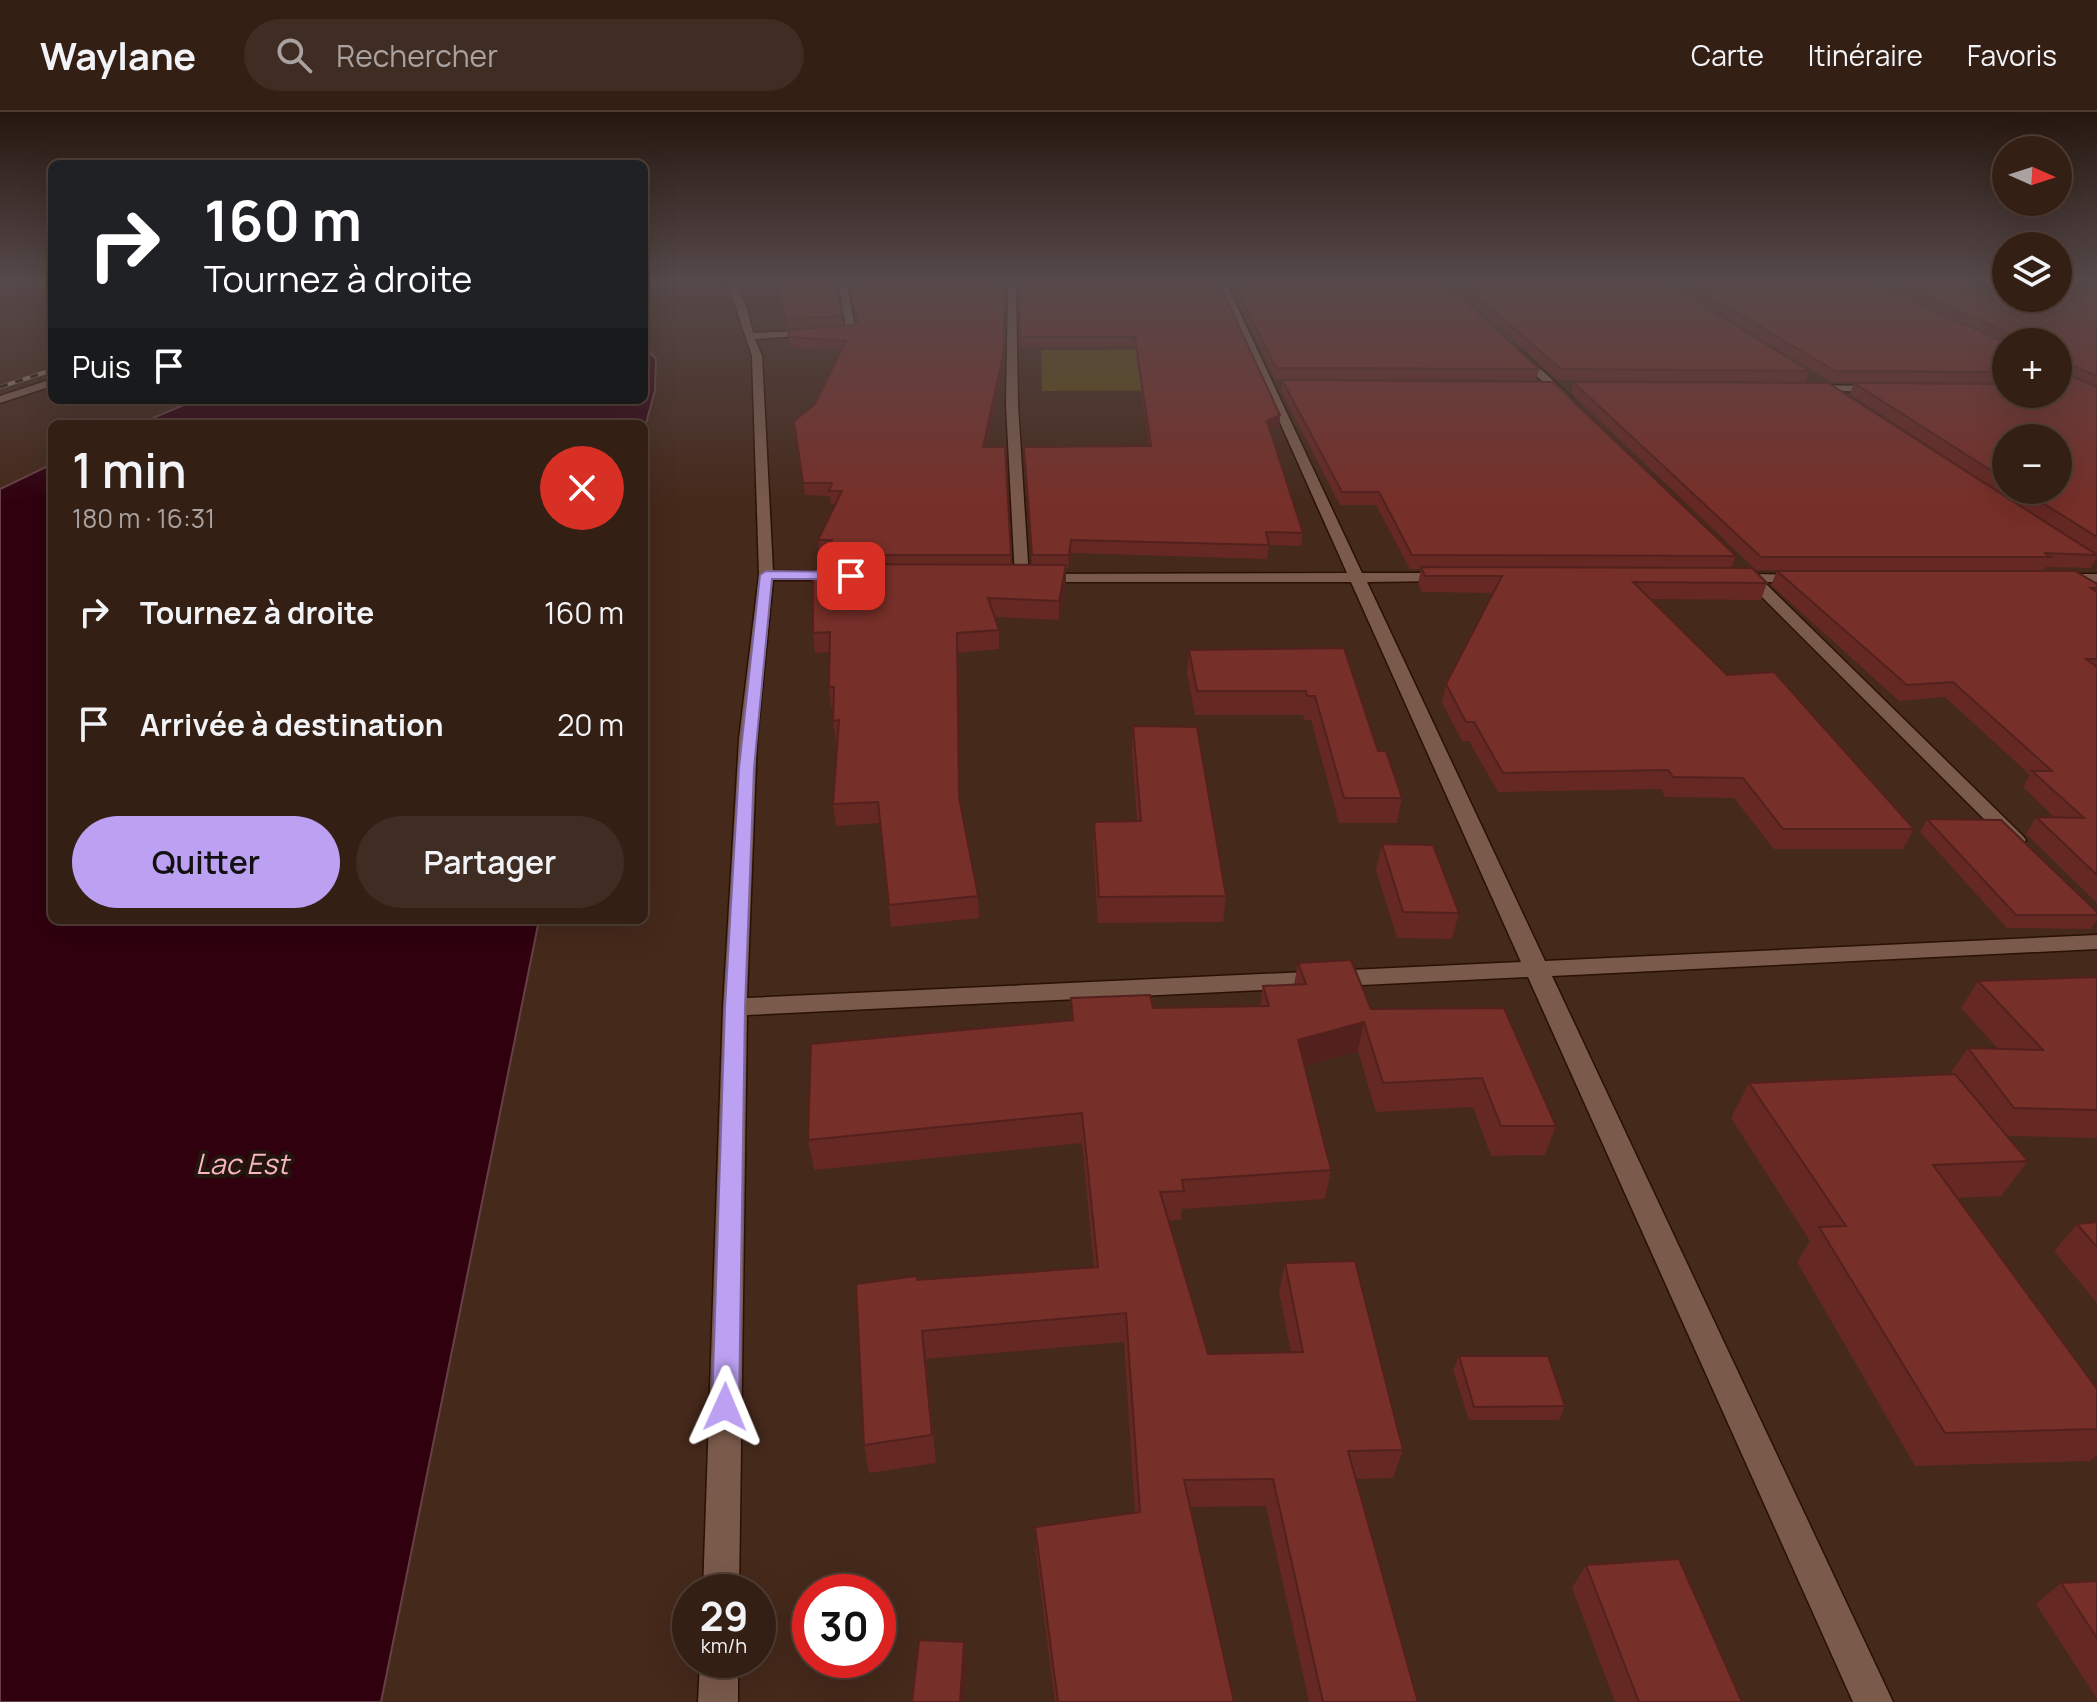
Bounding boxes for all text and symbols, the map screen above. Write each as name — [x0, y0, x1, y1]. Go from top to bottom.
search box — [244, 19, 804, 91]
text: Waylane — [40, 29, 196, 81]
icon: search — [272, 33, 316, 77]
text: Rechercher — [336, 35, 498, 76]
text: Carte — [1691, 36, 1764, 74]
text: Itinéraire — [1808, 36, 1923, 74]
text: Favoris — [1967, 36, 2057, 74]
north arrow — [1992, 136, 2072, 216]
map controls — [1992, 136, 2072, 504]
text: 160 m — [204, 181, 362, 258]
icon: right — [72, 192, 176, 296]
button: layers — [1992, 232, 2072, 312]
text: Tournez à droite — [204, 254, 472, 303]
button: + — [1992, 328, 2072, 408]
icon: arrive — [147, 344, 191, 388]
text: Puis — [72, 346, 131, 387]
button: − — [1992, 424, 2072, 504]
text: 1 min — [72, 437, 186, 502]
button: close — [540, 446, 624, 530]
text: 180 m · 16:31 — [72, 500, 215, 536]
pin — [817, 542, 885, 610]
icon: arrive — [829, 554, 873, 598]
icon: right — [72, 590, 116, 634]
text: Tournez à droite — [140, 592, 374, 633]
text: 160 m — [544, 592, 624, 633]
icon: arrive — [72, 702, 116, 746]
text: Arrivée à destination — [140, 704, 443, 745]
text: 20 m — [557, 704, 624, 745]
button: Quitter — [72, 816, 340, 908]
button: Partager — [356, 816, 624, 908]
water label: Lac Est — [196, 1144, 291, 1182]
position arrow — [683, 1365, 767, 1449]
speed limit sign: 30 — [792, 1574, 896, 1678]
text: 29 — [700, 1588, 748, 1643]
text: km/h — [701, 1632, 747, 1659]

